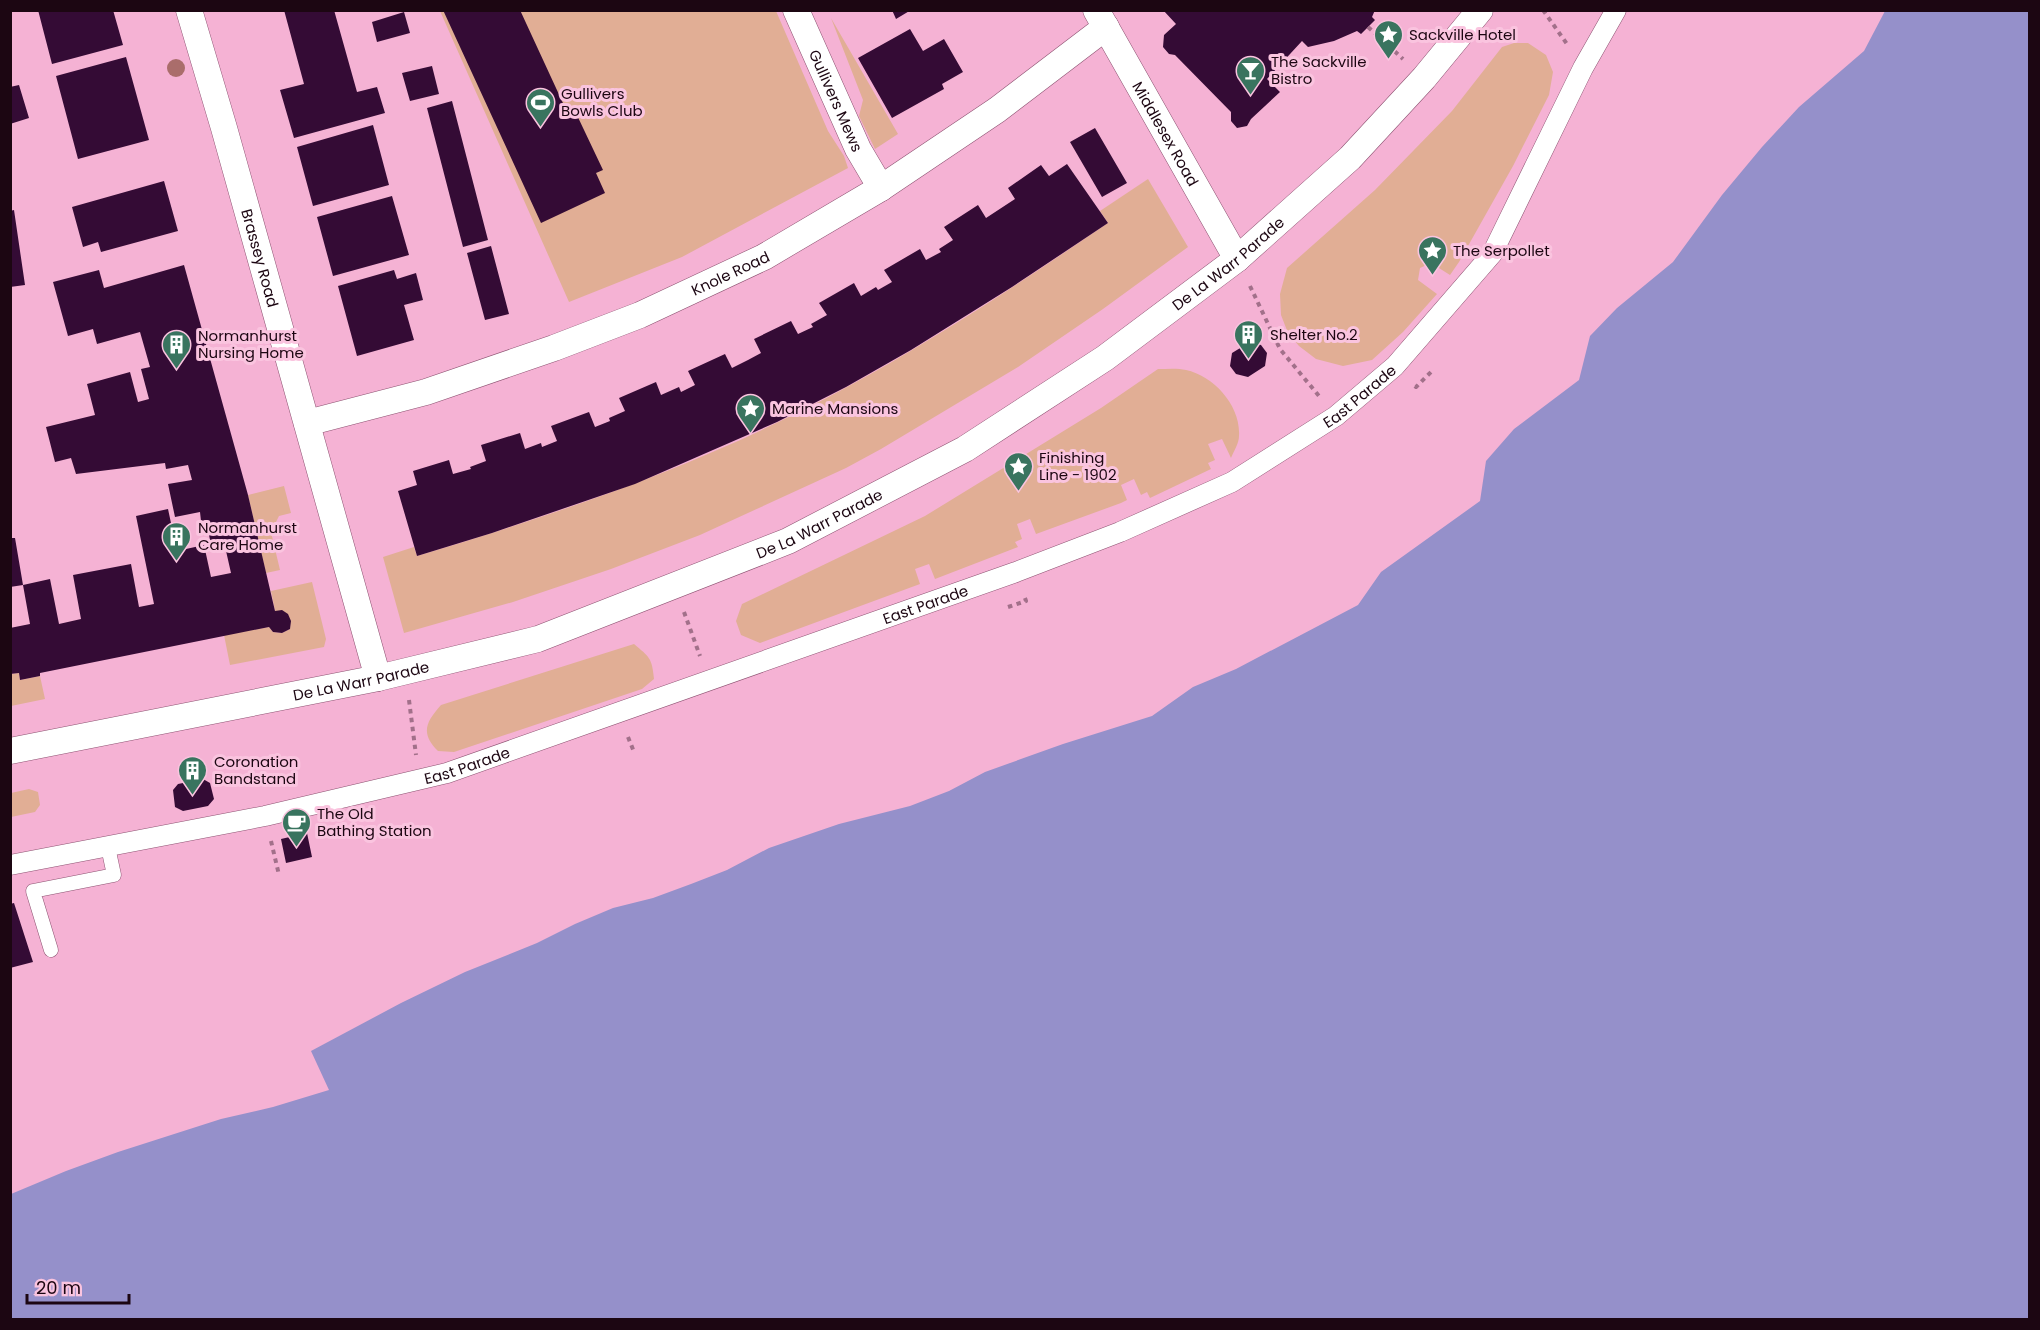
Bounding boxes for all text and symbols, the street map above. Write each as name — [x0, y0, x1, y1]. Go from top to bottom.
place icon: Sackville Hotel — [1372, 18, 1404, 60]
place label: Sackville Hotel — [1409, 24, 1516, 45]
street label: Gullivers Mews — [804, 46, 868, 155]
place label: The Sackville Bistro — [1271, 51, 1367, 89]
bar icon: The Sackville Bistro — [1234, 54, 1266, 96]
street label: Middlesex Road — [1128, 77, 1204, 190]
place label: Gullivers Bowls Club — [561, 83, 643, 121]
sports icon: Gullivers Bowls Club — [524, 86, 556, 128]
street label: Brassey Road — [237, 206, 284, 310]
street label: De La Warr Parade — [1167, 212, 1288, 315]
place icon: The Serpollet — [1416, 234, 1448, 276]
place label: The Serpollet — [1453, 240, 1550, 261]
street label: Knole Road — [688, 245, 773, 300]
building icon: Shelter No.2 — [1233, 318, 1265, 360]
place label: Shelter No.2 — [1270, 324, 1358, 345]
place label: Normanhurst Nursing Home — [198, 325, 304, 363]
building icon: Normanhurst Nursing Home — [161, 328, 193, 370]
street label: East Parade — [1319, 359, 1400, 432]
place icon: Marine Mansions — [735, 392, 767, 434]
place label: Marine Mansions — [772, 398, 899, 419]
place label: Finishing Line - 1902 — [1039, 447, 1117, 485]
place icon: Finishing Line - 1902 — [1002, 450, 1034, 492]
street label: De La Warr Parade — [753, 483, 886, 563]
place label: Normanhurst Care Home — [198, 517, 297, 555]
building icon: Normanhurst Care Home — [161, 520, 193, 562]
street label: East Parade — [880, 579, 971, 629]
street label: De La Warr Parade — [291, 655, 431, 705]
street label: East Parade — [422, 741, 513, 789]
place label: Coronation Bandstand — [214, 751, 298, 789]
building icon: Coronation Bandstand — [177, 754, 209, 796]
place label: The Old Bathing Station — [317, 803, 432, 841]
cafe icon: The Old Bathing Station — [280, 806, 312, 848]
scale bar — [27, 1267, 129, 1305]
text: 20 m — [36, 1275, 81, 1300]

